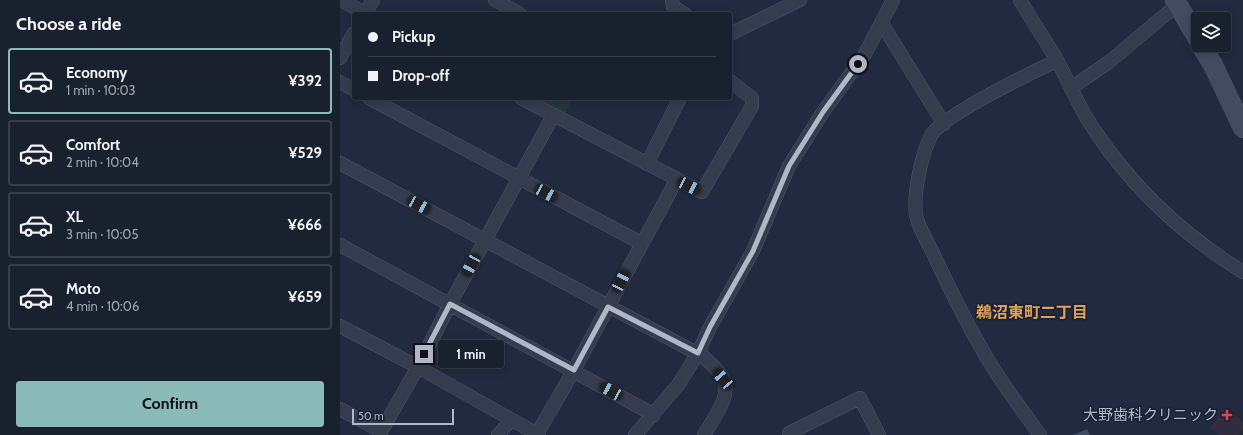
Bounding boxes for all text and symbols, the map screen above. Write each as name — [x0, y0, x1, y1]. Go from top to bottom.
map controls — [1191, 12, 1231, 52]
button: layers — [1191, 12, 1231, 52]
text: Choose a ride — [16, 13, 121, 35]
text: Pickup — [392, 28, 435, 46]
route start — [849, 55, 867, 73]
icon: car — [18, 63, 54, 99]
text: Economy — [66, 64, 127, 82]
text: Drop-off — [392, 67, 450, 85]
text: ¥392 — [288, 72, 322, 90]
text: 1 min · 10:03 — [66, 82, 136, 98]
icon: car — [18, 135, 54, 171]
text: Comfort — [66, 136, 120, 154]
text: ¥529 — [289, 144, 322, 162]
text: 2 min · 10:04 — [66, 154, 139, 170]
car — [676, 175, 702, 197]
car — [533, 182, 559, 204]
car — [406, 194, 432, 216]
icon: car — [18, 207, 54, 243]
text: XL — [66, 208, 83, 226]
text: ¥666 — [288, 216, 322, 234]
text: 3 min · 10:05 — [66, 226, 138, 242]
car — [460, 252, 482, 278]
car — [610, 268, 632, 294]
icon: car — [18, 279, 54, 315]
text: Moto — [66, 280, 100, 298]
text: ¥659 — [288, 288, 322, 306]
text: 4 min · 10:06 — [66, 298, 139, 314]
district label: 鵜沼東町二丁目 — [976, 303, 1088, 322]
callout: 1 min — [438, 340, 504, 368]
route end — [415, 345, 433, 363]
text: 1 min — [456, 346, 486, 362]
car — [711, 366, 735, 392]
car — [598, 380, 624, 402]
button: Confirm — [16, 381, 324, 427]
place label: 大野歯科クリニック — [1083, 406, 1218, 424]
scale bar — [352, 407, 454, 426]
text: 50 m — [358, 409, 384, 423]
marker: 大野歯科クリニック — [1221, 409, 1233, 421]

